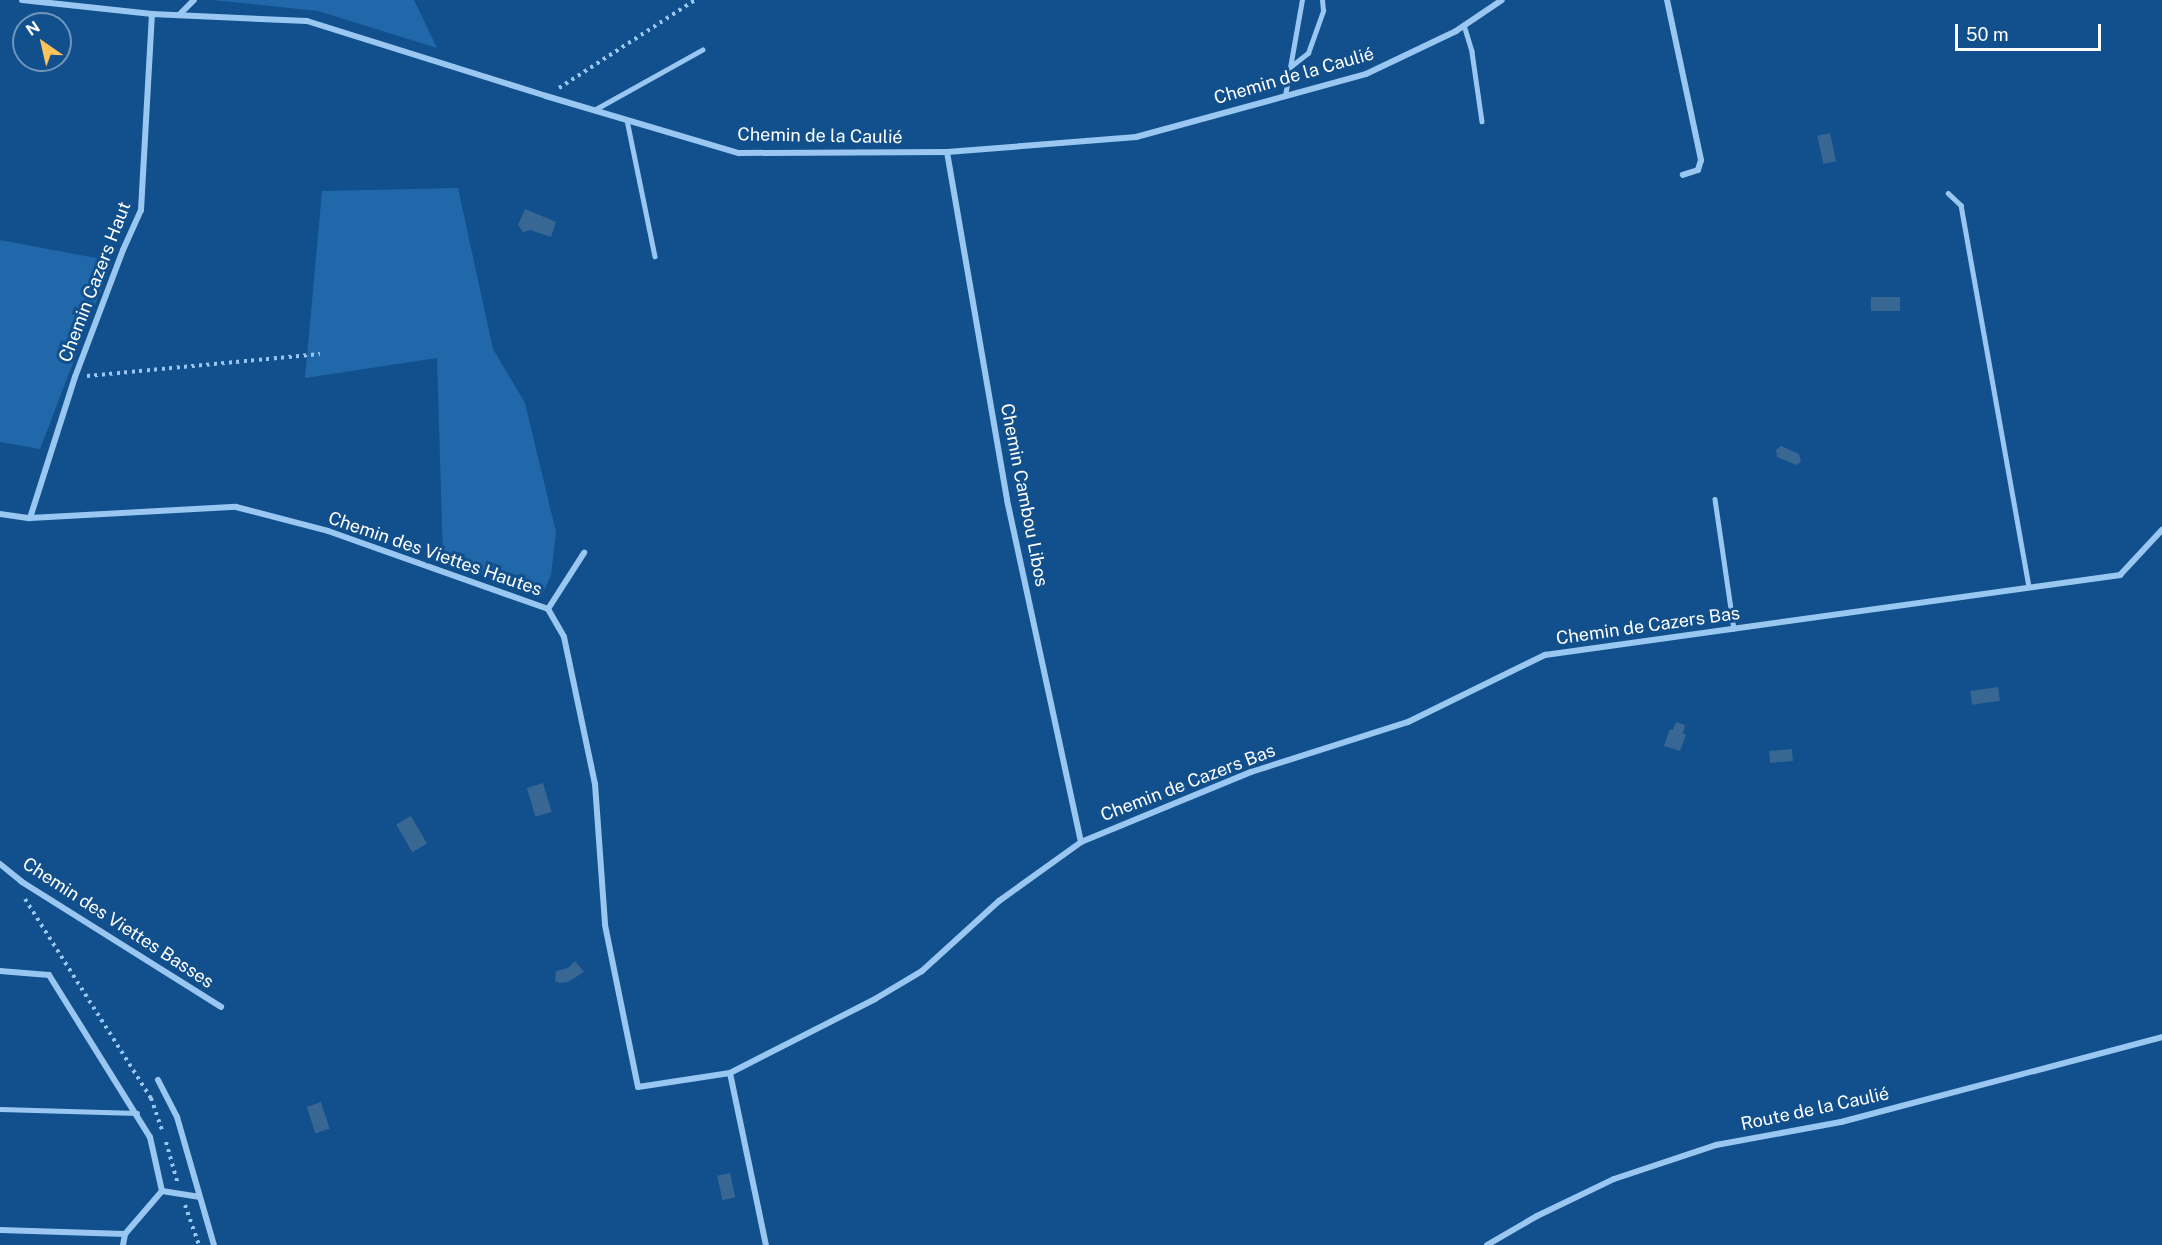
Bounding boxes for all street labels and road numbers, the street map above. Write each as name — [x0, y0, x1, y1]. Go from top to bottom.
street label: Chemin de la Caulié — [1211, 43, 1377, 109]
street label: Chemin de la Caulié — [737, 124, 903, 148]
street label: Chemin Cazers Haut — [54, 199, 136, 365]
street label: Chemin Cambou Libos — [996, 401, 1052, 589]
street label: Chemin des Viettes Hautes — [325, 507, 545, 601]
street label: Chemin de Cazers Bas — [1555, 602, 1741, 650]
street label: Chemin de Cazers Bas — [1097, 740, 1279, 826]
street label: Chemin des Viettes Basses — [18, 853, 218, 993]
street label: Route de la Caulié — [1739, 1083, 1891, 1135]

